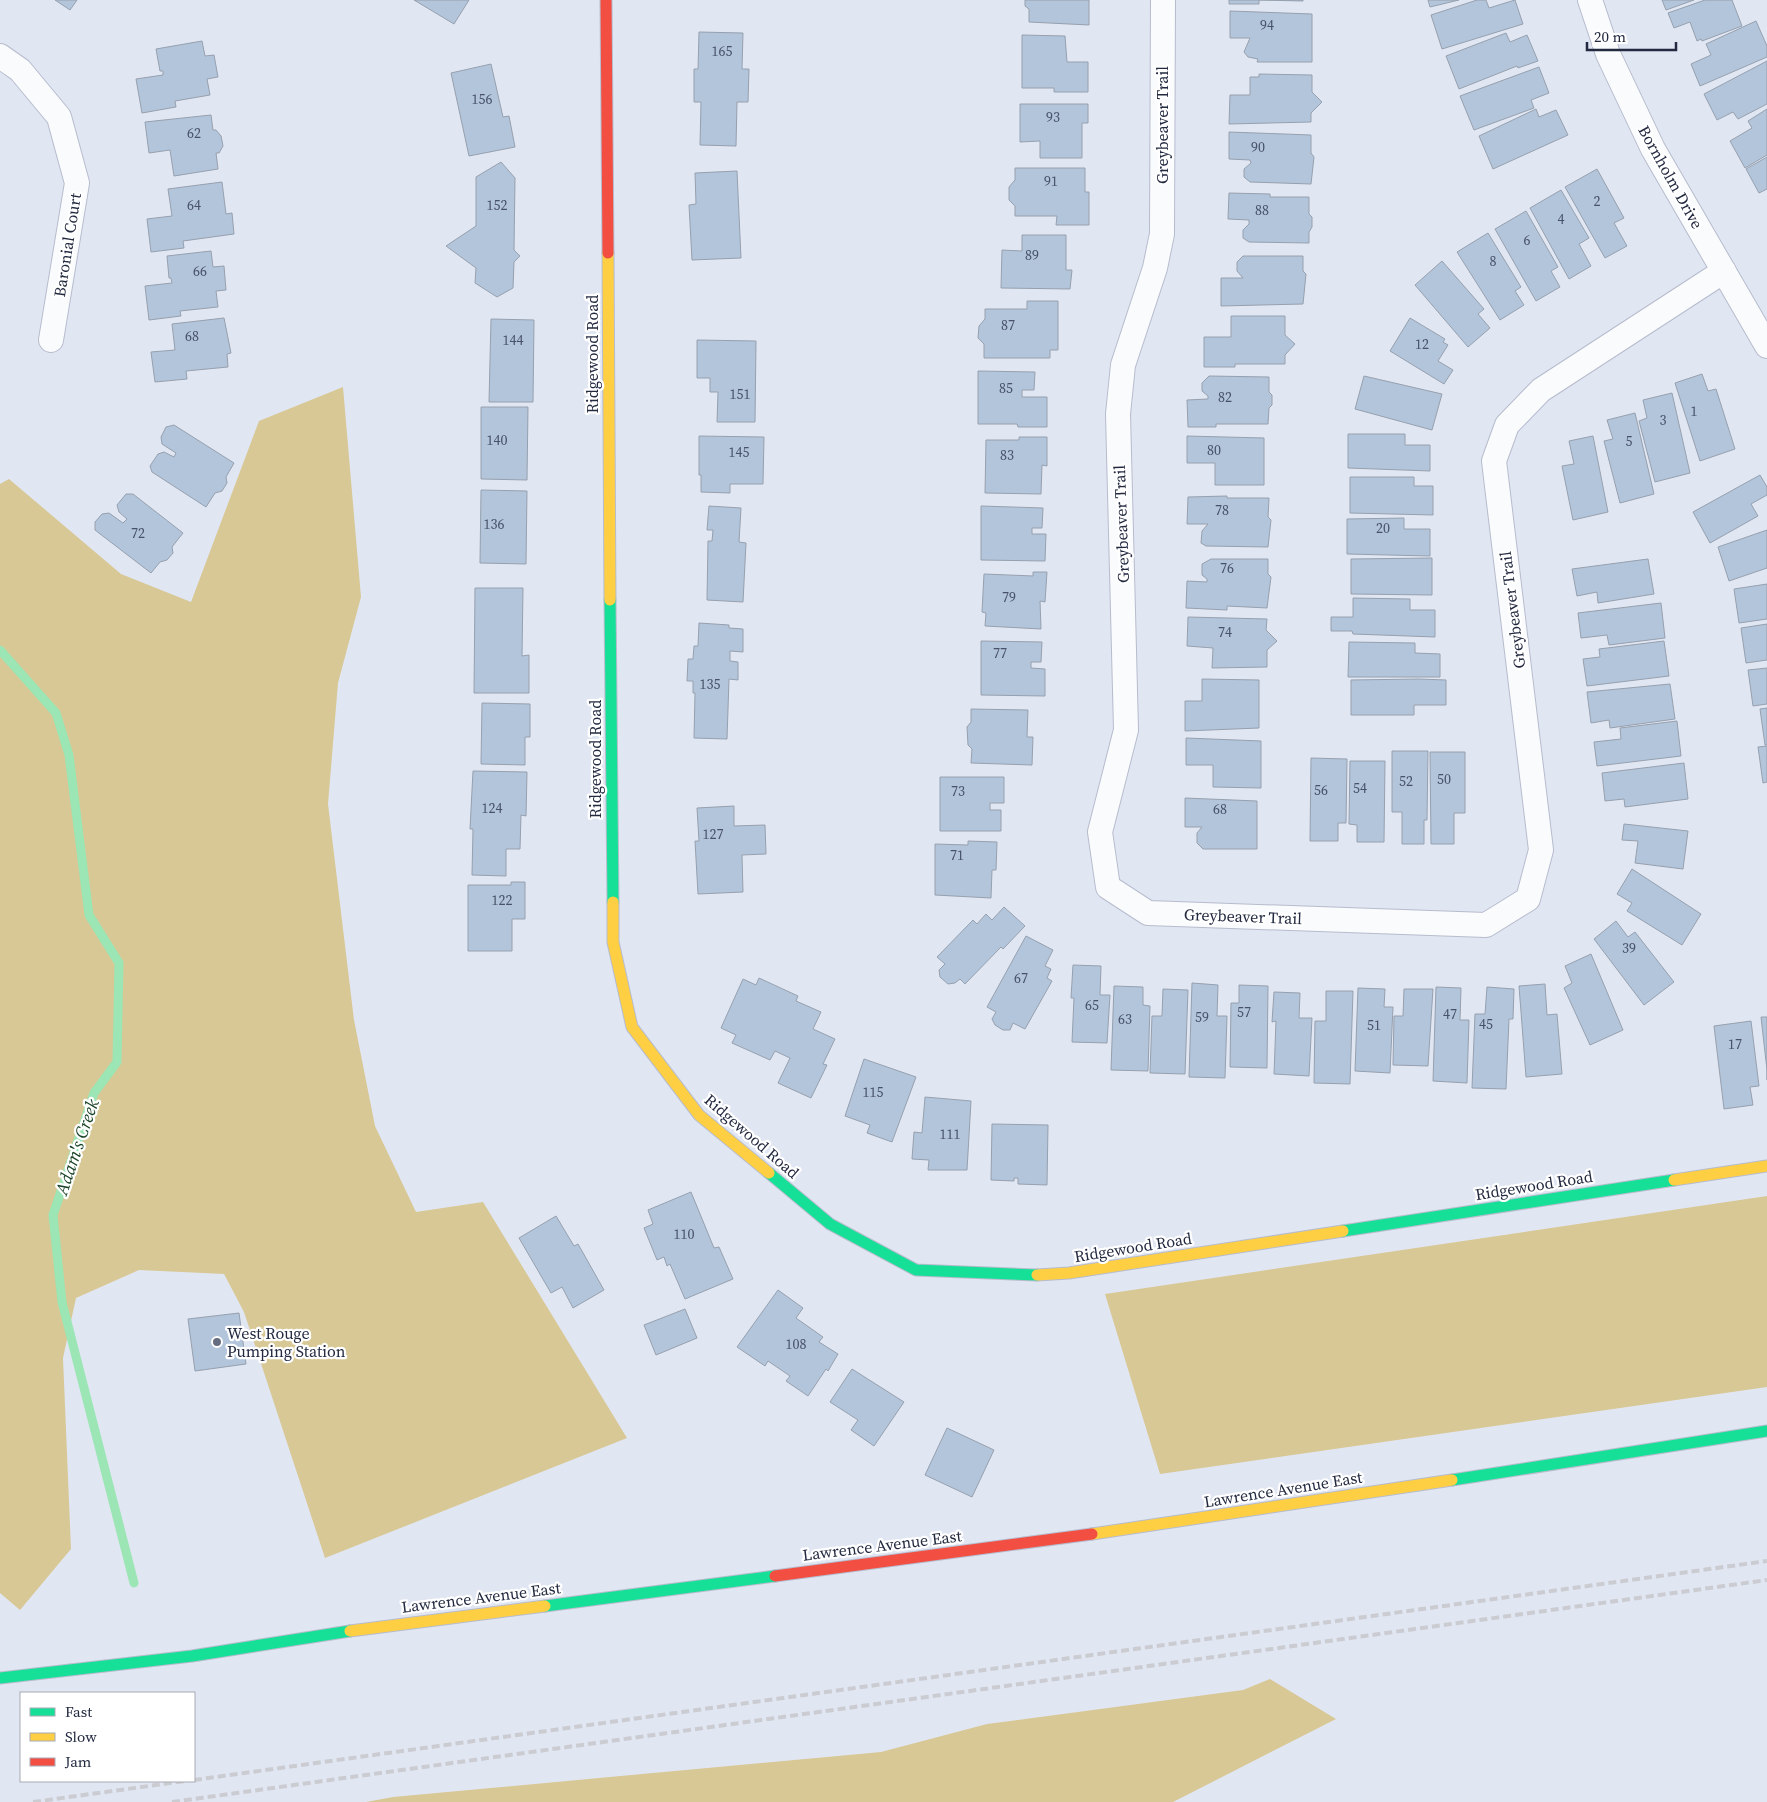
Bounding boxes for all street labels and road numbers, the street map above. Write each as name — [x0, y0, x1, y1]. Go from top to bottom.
street label: Greybeaver Trail — [1151, 66, 1173, 184]
street label: Bornholm Drive — [1633, 121, 1709, 233]
street label: Baronial Court — [48, 191, 86, 299]
street label: Ridgewood Road — [581, 295, 603, 413]
street label: Greybeaver Trail — [1108, 464, 1134, 583]
street label: Greybeaver Trail — [1494, 550, 1530, 670]
street label: Ridgewood Road — [584, 700, 606, 818]
street label: Greybeaver Trail — [1184, 903, 1303, 929]
street label: Ridgewood Road — [700, 1089, 804, 1183]
street label: Ridgewood Road — [1474, 1165, 1594, 1205]
street label: Ridgewood Road — [1073, 1227, 1193, 1267]
street label: Lawrence Avenue East — [1202, 1466, 1364, 1512]
street label: Lawrence Avenue East — [801, 1524, 964, 1566]
street label: Lawrence Avenue East — [400, 1576, 563, 1618]

